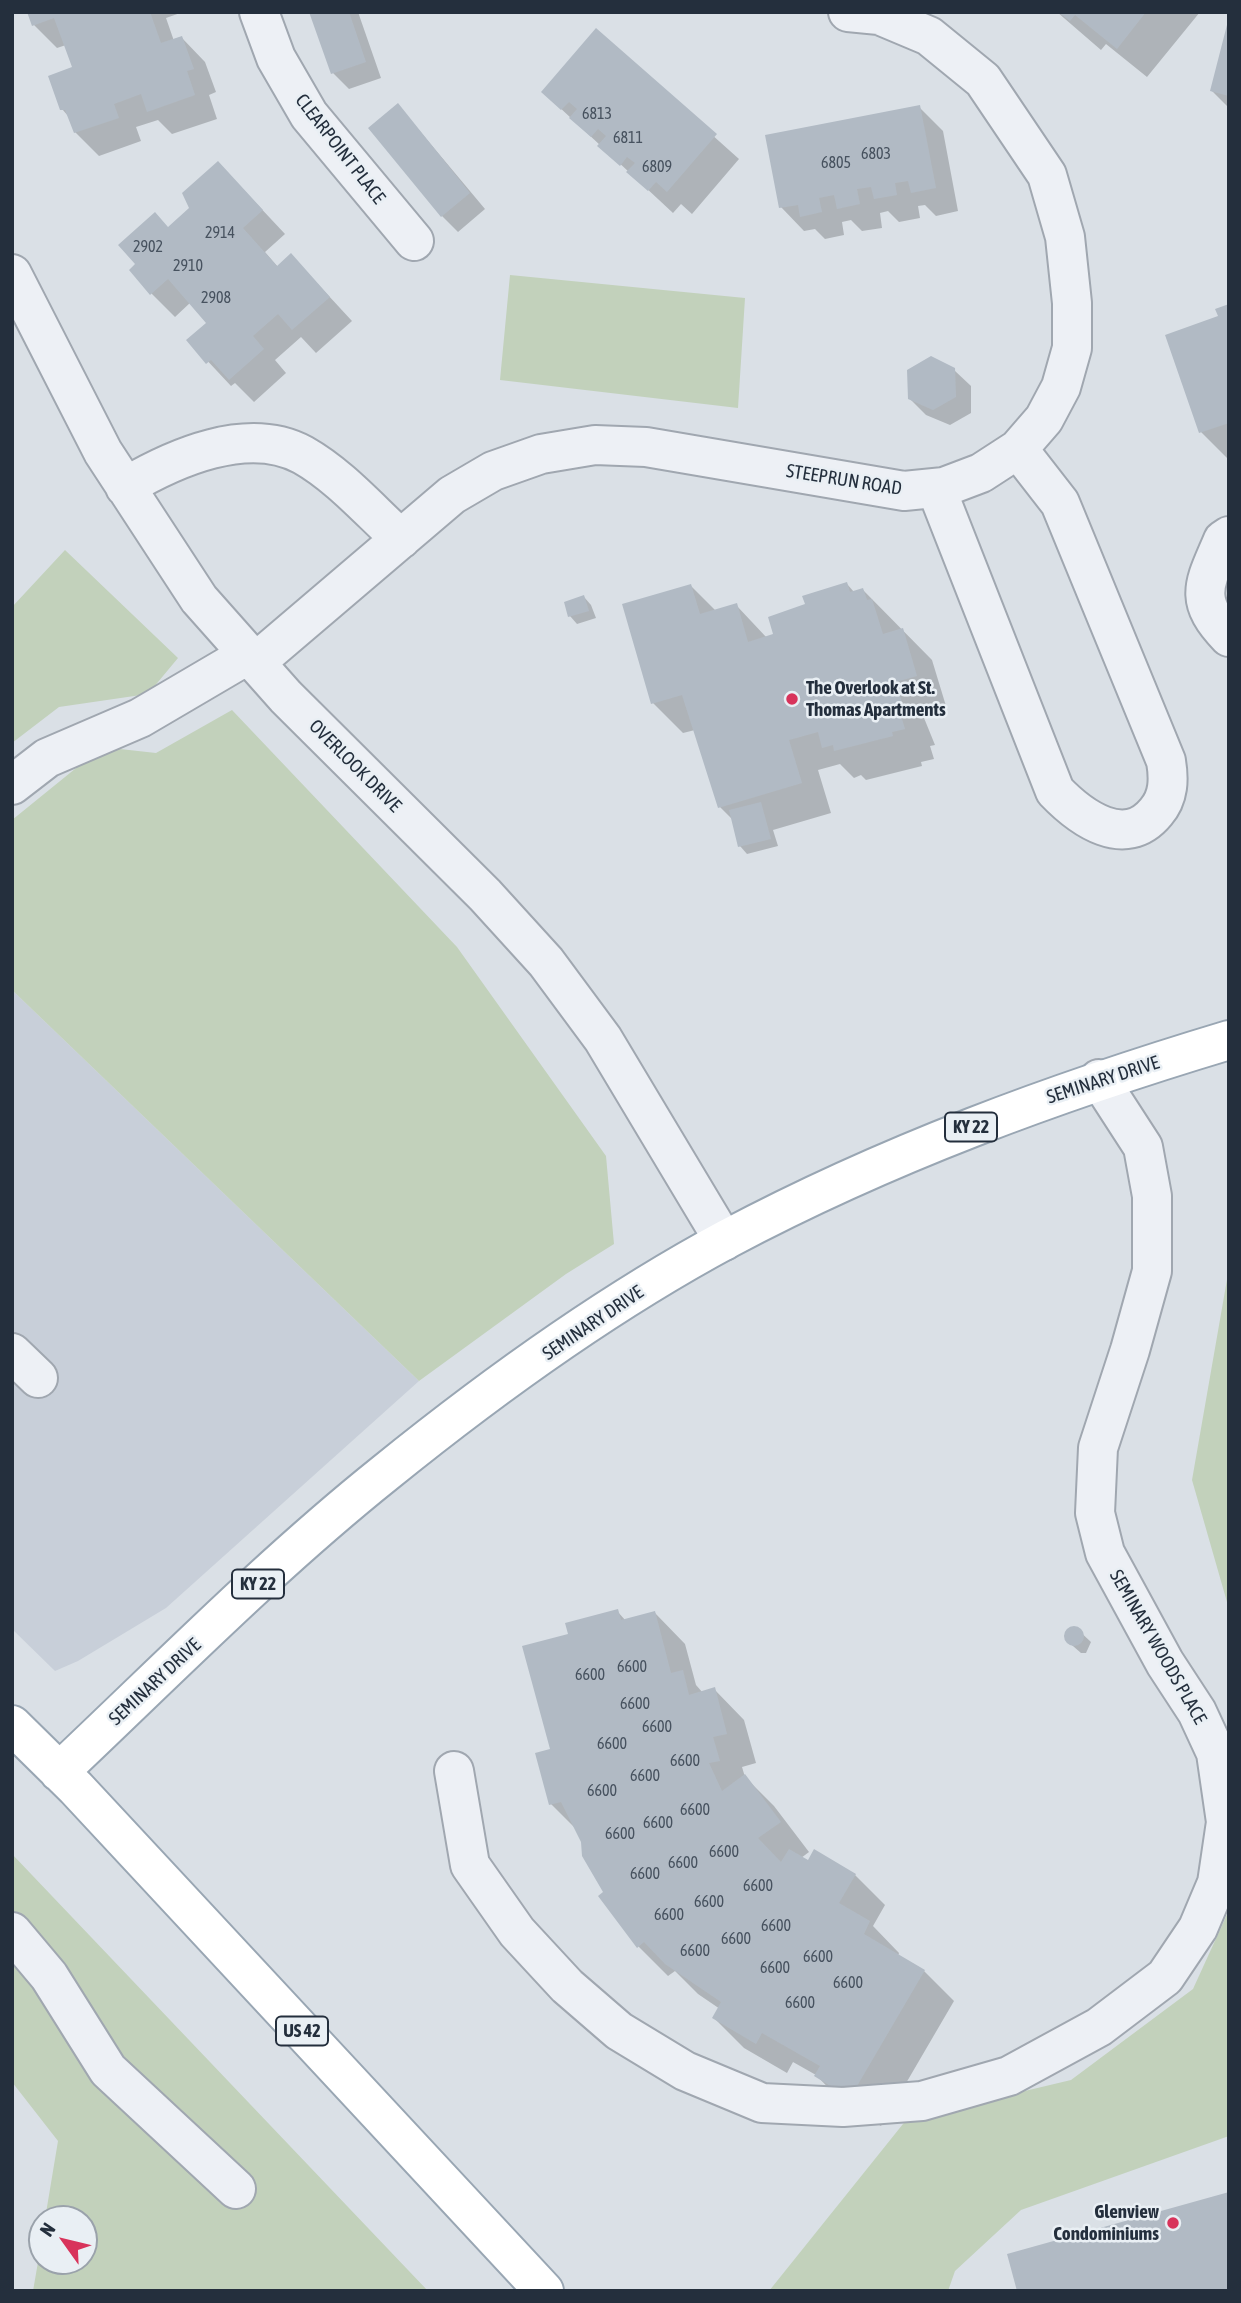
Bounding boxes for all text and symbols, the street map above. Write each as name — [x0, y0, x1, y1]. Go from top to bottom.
street label: CLEARPOINT PLACE — [290, 90, 390, 208]
house number: 6813 — [582, 104, 612, 124]
house number: 6811 — [613, 128, 643, 148]
house number: 6803 — [861, 144, 891, 164]
house number: 6805 — [821, 153, 851, 173]
house number: 6809 — [642, 157, 672, 177]
house number: 2914 — [205, 223, 235, 243]
house number: 2902 — [133, 237, 163, 257]
house number: 2910 — [173, 256, 203, 276]
house number: 2908 — [201, 288, 231, 308]
street label: STEEPRUN ROAD — [785, 460, 903, 500]
place label: The Overlook at St. Thomas Apartments — [806, 677, 946, 721]
marker: The Overlook at St. Thomas Apartments — [784, 691, 800, 707]
street label: OVERLOOK DRIVE — [304, 715, 406, 817]
street label: SEMINARY DRIVE — [1044, 1051, 1162, 1109]
road number: KY 22 — [945, 1112, 997, 1142]
street label: SEMINARY DRIVE — [538, 1281, 648, 1365]
street label: SEMINARY WOODS PLACE — [1105, 1566, 1211, 1728]
road number: KY 22 — [232, 1569, 284, 1598]
street label: SEMINARY DRIVE — [104, 1634, 206, 1730]
house number: 6600 — [617, 1657, 647, 1677]
house number: 6600 — [575, 1665, 605, 1685]
house number: 6600 — [620, 1694, 650, 1714]
house number: 6600 — [642, 1717, 672, 1737]
house number: 6600 — [597, 1734, 627, 1754]
house number: 6600 — [670, 1751, 700, 1771]
house number: 6600 — [630, 1766, 660, 1786]
house number: 6600 — [587, 1781, 617, 1801]
house number: 6600 — [680, 1800, 710, 1820]
house number: 6600 — [643, 1813, 673, 1833]
house number: 6600 — [605, 1824, 635, 1844]
house number: 6600 — [709, 1842, 739, 1862]
house number: 6600 — [668, 1853, 698, 1873]
house number: 6600 — [630, 1864, 660, 1884]
house number: 6600 — [743, 1876, 773, 1896]
house number: 6600 — [694, 1892, 724, 1912]
house number: 6600 — [654, 1905, 684, 1925]
house number: 6600 — [761, 1916, 791, 1936]
house number: 6600 — [721, 1929, 751, 1949]
house number: 6600 — [680, 1941, 710, 1961]
house number: 6600 — [803, 1947, 833, 1967]
house number: 6600 — [760, 1958, 790, 1978]
house number: 6600 — [833, 1973, 863, 1993]
house number: 6600 — [785, 1993, 815, 2013]
road number: US 42 — [276, 2017, 328, 2046]
place label: Glenview Condominiums — [1053, 2201, 1159, 2245]
north arrow — [28, 2205, 98, 2275]
marker: Glenview Condominiums — [1165, 2215, 1181, 2231]
text: N — [35, 2219, 60, 2240]

